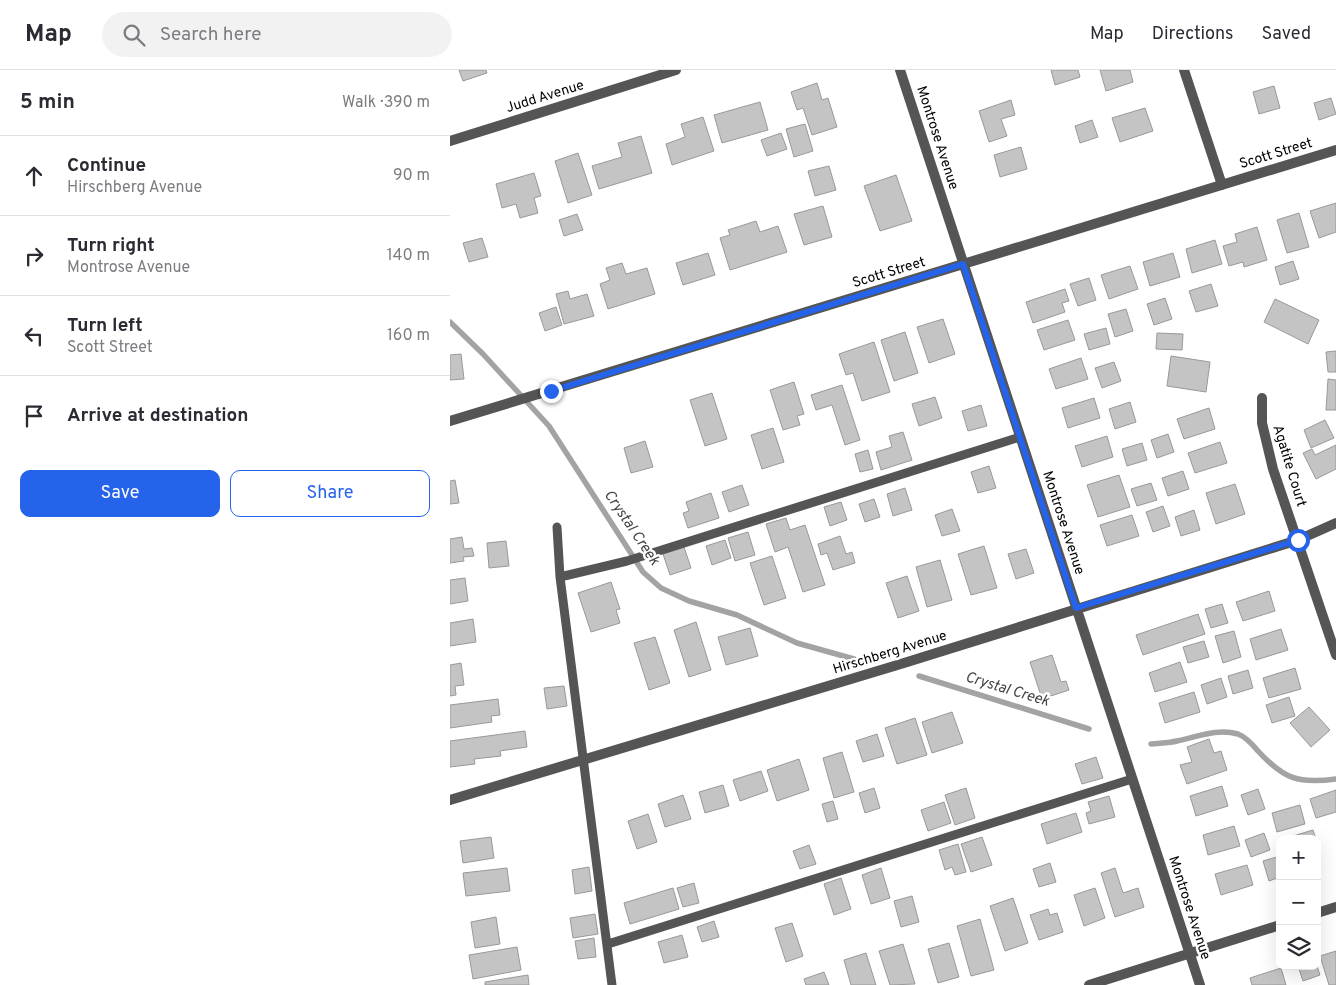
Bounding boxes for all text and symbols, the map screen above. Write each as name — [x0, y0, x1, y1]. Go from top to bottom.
search box — [102, 12, 452, 57]
text: Map — [25, 20, 72, 50]
icon: search — [120, 21, 148, 49]
text: Search here — [160, 23, 261, 47]
text: Map — [1090, 23, 1124, 46]
text: Directions — [1152, 23, 1234, 46]
text: Saved — [1262, 23, 1311, 46]
street label: Judd Avenue — [504, 77, 586, 117]
street label: Montrose Avenue — [912, 84, 962, 192]
text: 5 min — [20, 89, 75, 116]
text: Walk · 390 m — [342, 93, 430, 113]
street label: Scott Street — [1238, 135, 1314, 173]
text: Continue — [67, 154, 146, 178]
icon: ahead — [20, 162, 48, 190]
text: 90 m — [393, 166, 430, 186]
text: Hirschberg Avenue — [67, 178, 202, 198]
text: Turn right — [67, 234, 155, 258]
icon: right — [20, 242, 48, 270]
text: 140 m — [387, 246, 430, 266]
street label: Scott Street — [851, 254, 927, 292]
text: Montrose Avenue — [67, 258, 190, 278]
text: Turn left — [67, 314, 143, 338]
icon: left — [20, 322, 48, 350]
text: 160 m — [387, 326, 430, 346]
text: Scott Street — [67, 338, 153, 358]
route end — [540, 380, 563, 403]
icon: arrive — [20, 402, 48, 430]
text: Arrive at destination — [67, 404, 248, 428]
street label: Agatite Court — [1268, 423, 1310, 509]
street label: Montrose Avenue — [1038, 469, 1088, 577]
button: Save — [20, 470, 220, 517]
button: Share — [230, 470, 430, 517]
water label: Crystal Creek — [599, 487, 663, 570]
route start — [1287, 529, 1310, 552]
street label: Hirschberg Avenue — [831, 628, 949, 678]
water label: Crystal Creek — [963, 668, 1052, 712]
map controls — [1276, 835, 1321, 970]
button: + — [1276, 835, 1321, 880]
street label: Montrose Avenue — [1164, 854, 1214, 962]
button: − — [1276, 880, 1321, 925]
button: layers — [1276, 925, 1321, 970]

